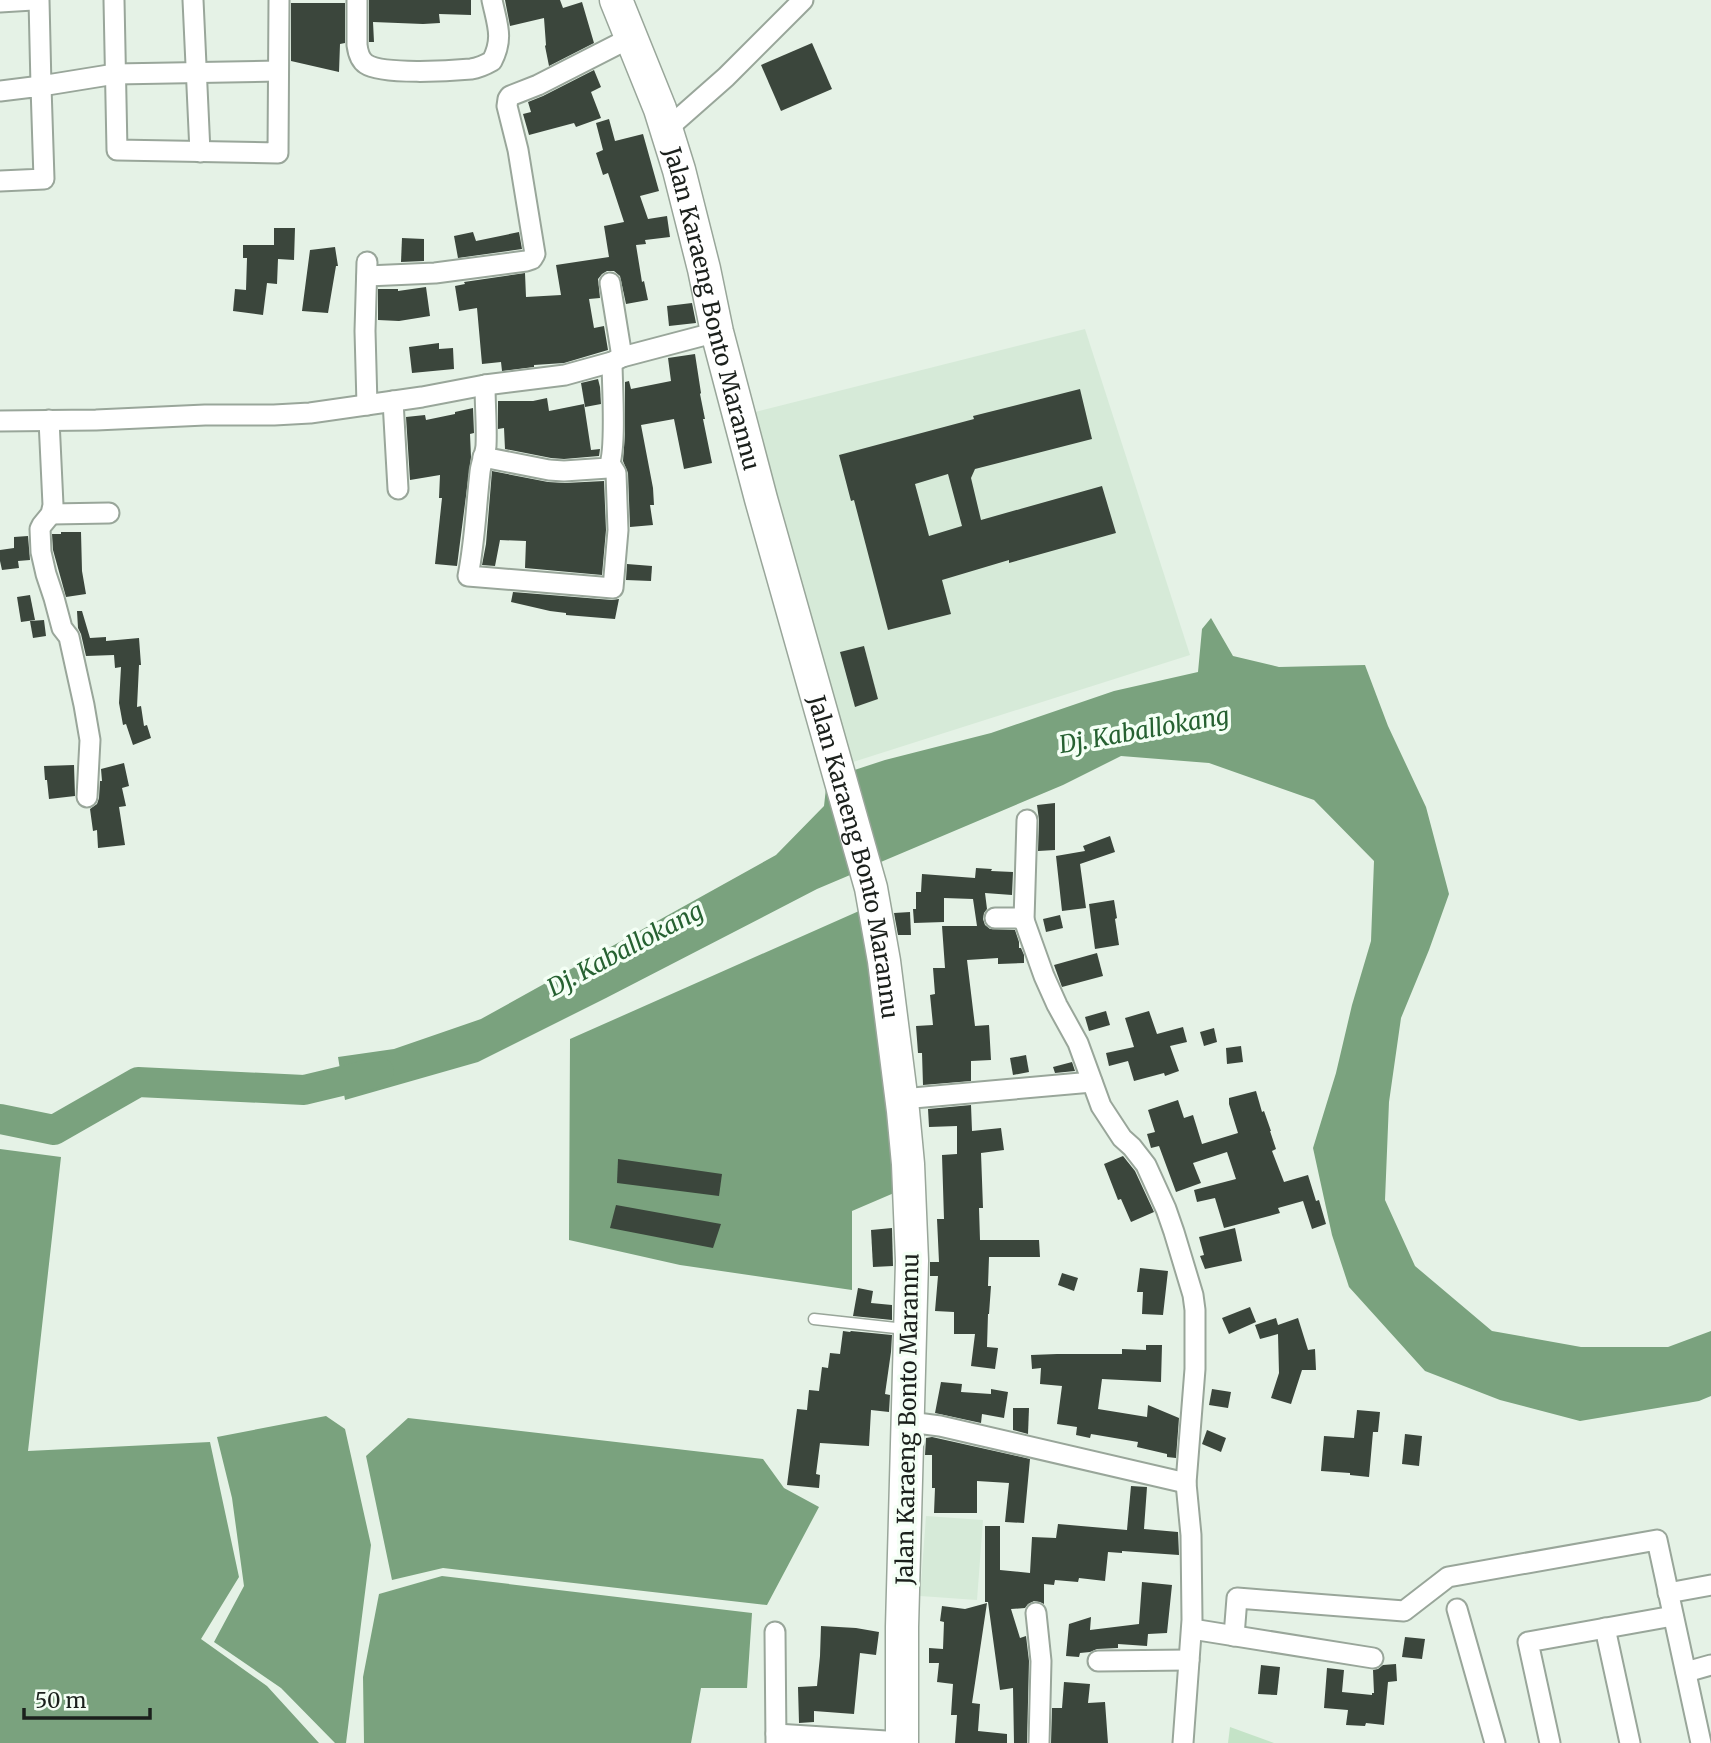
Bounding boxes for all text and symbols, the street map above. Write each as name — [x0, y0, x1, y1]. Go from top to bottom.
street label: Jalan Karaeng Bonto Marannu — [658, 142, 767, 473]
street label: Jalan Karaeng Bonto Marannu — [802, 691, 906, 1020]
water label: Dj. Kaballokang — [1056, 700, 1231, 760]
water label: Dj. Kaballokang — [541, 895, 708, 1004]
street label: Jalan Karaeng Bonto Marannu — [890, 1253, 924, 1586]
scale bar — [24, 1676, 150, 1720]
text: 50 m — [35, 1687, 86, 1714]

